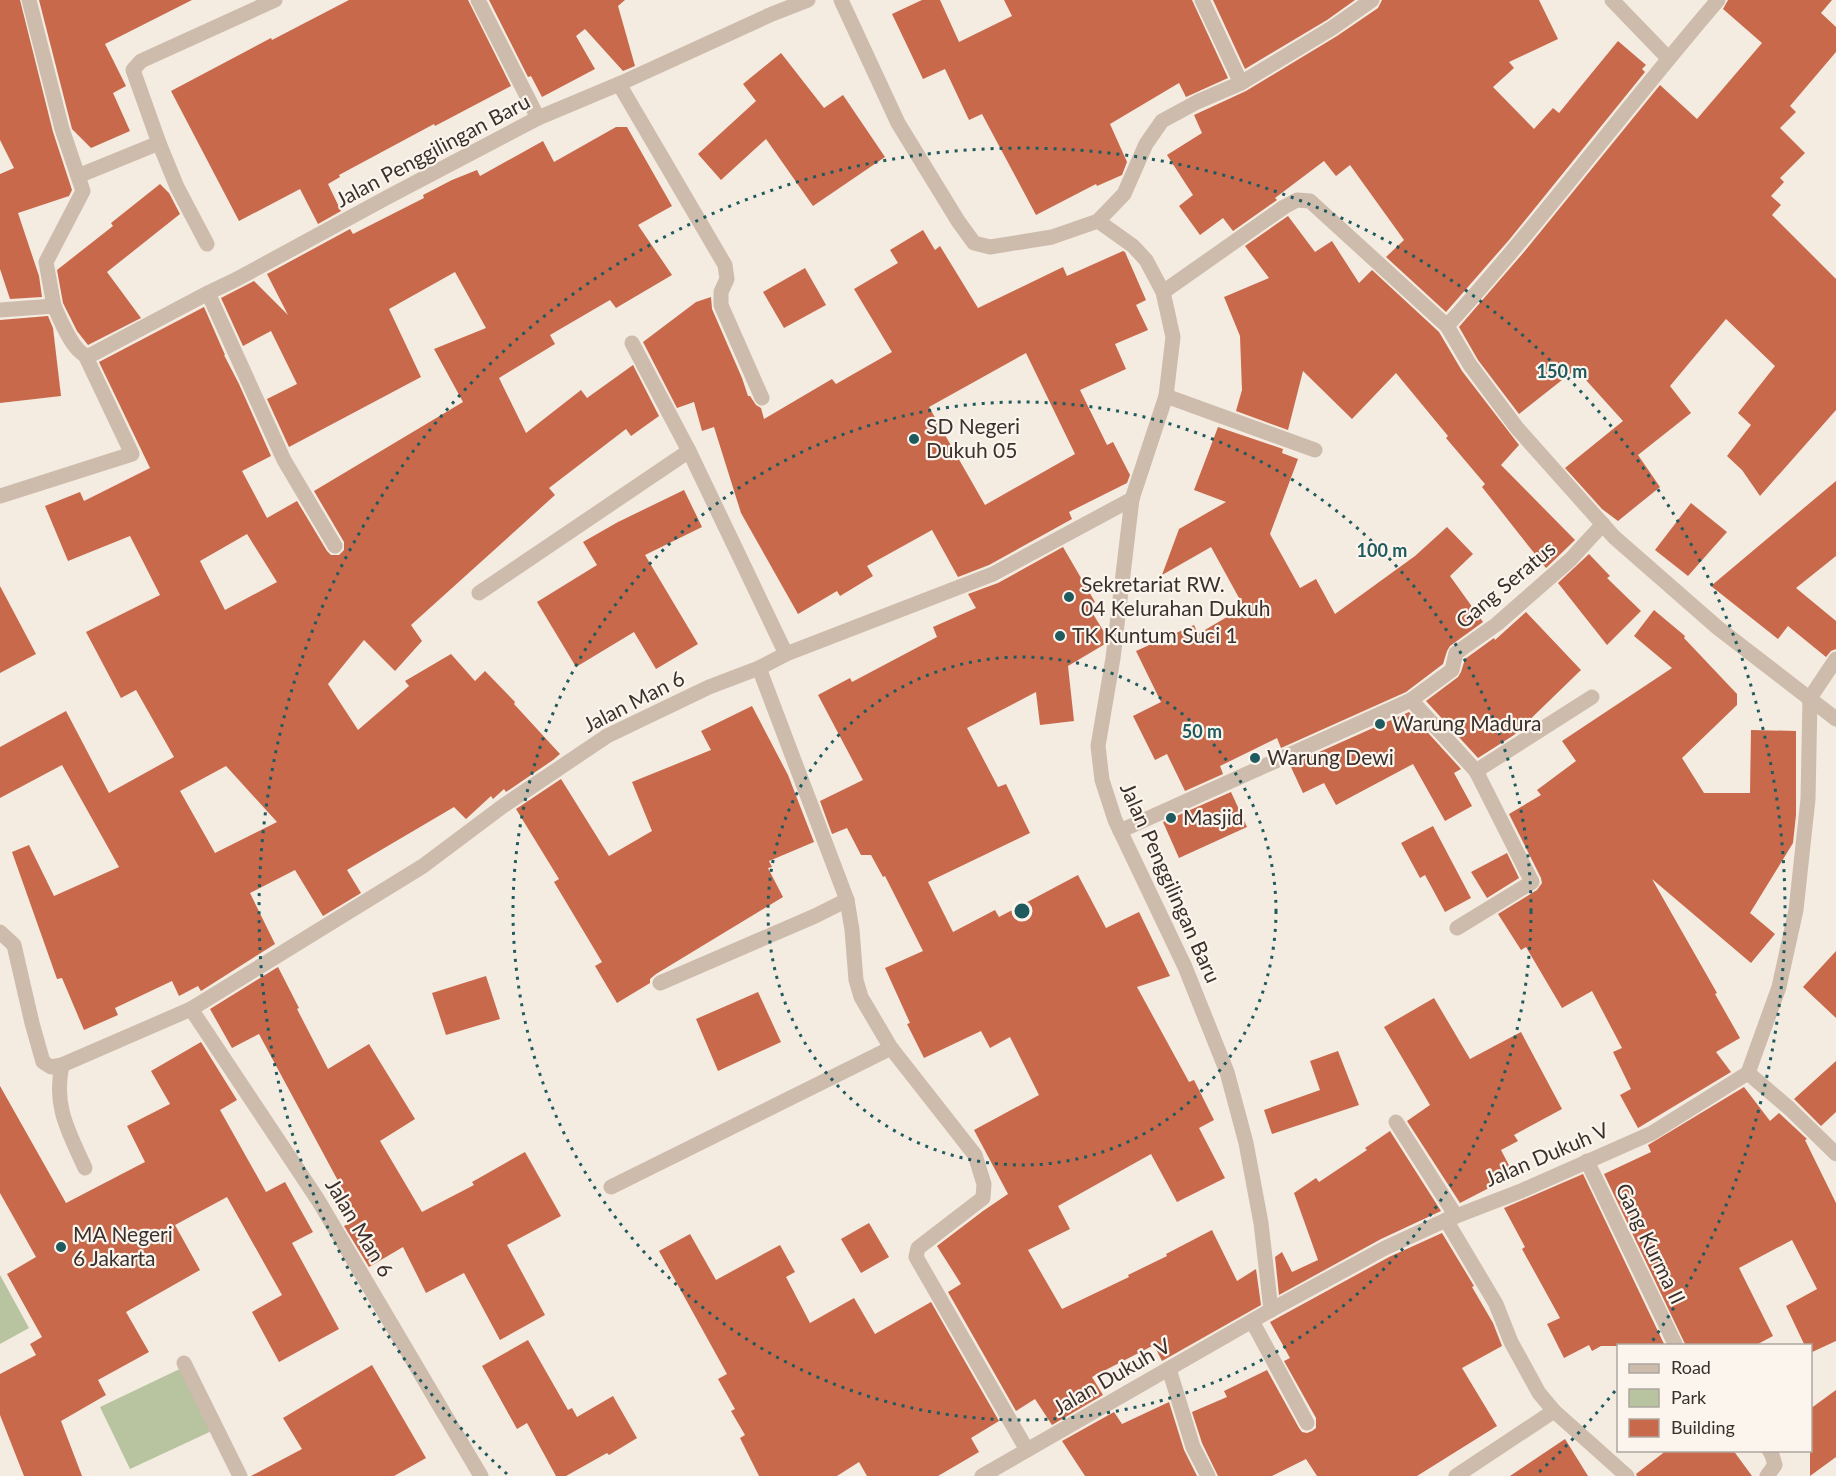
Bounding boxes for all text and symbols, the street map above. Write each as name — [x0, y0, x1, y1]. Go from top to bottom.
street label: Jalan Penggilingan Baru — [331, 88, 534, 212]
text: 150 m — [1537, 360, 1587, 382]
place label: SD Negeri Dukuh 05 — [926, 413, 1020, 462]
marker: SD Negeri Dukuh 05 — [907, 432, 921, 446]
street label: Gang Seratus — [1450, 535, 1560, 633]
text: 100 m — [1357, 539, 1407, 561]
place label: Sekretariat RW. 04 Kelurahan Dukuh — [1081, 571, 1270, 620]
marker: Sekretariat RW. 04 Kelurahan Dukuh — [1062, 590, 1076, 604]
place label: TK Kuntum Suci 1 — [1072, 622, 1238, 647]
marker: TK Kuntum Suci 1 — [1053, 629, 1067, 643]
street label: Jalan Man 6 — [579, 664, 688, 737]
place label: Warung Madura — [1392, 710, 1541, 735]
marker: Warung Madura — [1373, 717, 1387, 731]
text: 50 m — [1182, 720, 1222, 742]
place label: Warung Dewi — [1267, 744, 1394, 769]
marker: Warung Dewi — [1248, 751, 1262, 765]
street label: Jalan Penggilingan Baru — [1116, 778, 1227, 986]
place label: Masjid — [1183, 804, 1244, 829]
marker: Masjid — [1164, 811, 1178, 825]
centre of rings — [1012, 901, 1032, 921]
street label: Jalan Dukuh V — [1481, 1116, 1613, 1191]
street label: Jalan Man 6 — [321, 1174, 399, 1281]
street label: Gang Kurma II — [1611, 1179, 1691, 1308]
place label: MA Negeri 6 Jakarta — [73, 1221, 173, 1270]
marker: MA Negeri 6 Jakarta — [54, 1240, 68, 1254]
street label: Jalan Dukuh V — [1048, 1332, 1175, 1419]
legend — [1617, 1344, 1812, 1452]
text: Road — [1671, 1356, 1711, 1378]
text: Park — [1671, 1386, 1707, 1408]
text: Building — [1671, 1416, 1735, 1438]

